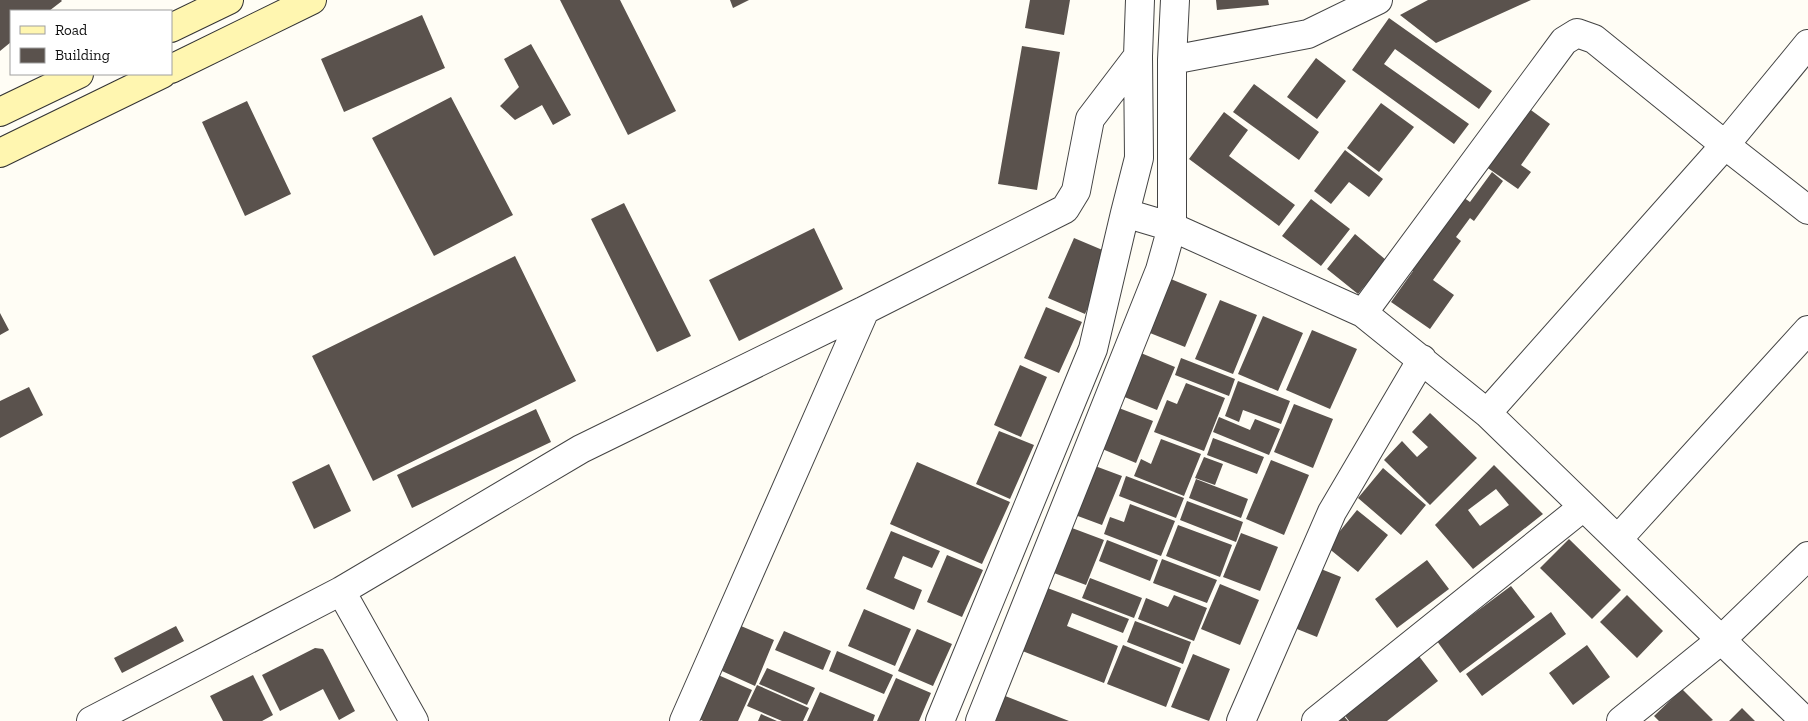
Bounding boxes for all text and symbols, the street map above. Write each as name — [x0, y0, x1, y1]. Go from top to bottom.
legend — [10, 10, 172, 75]
text: Road — [55, 21, 88, 39]
text: Building — [55, 46, 110, 64]

